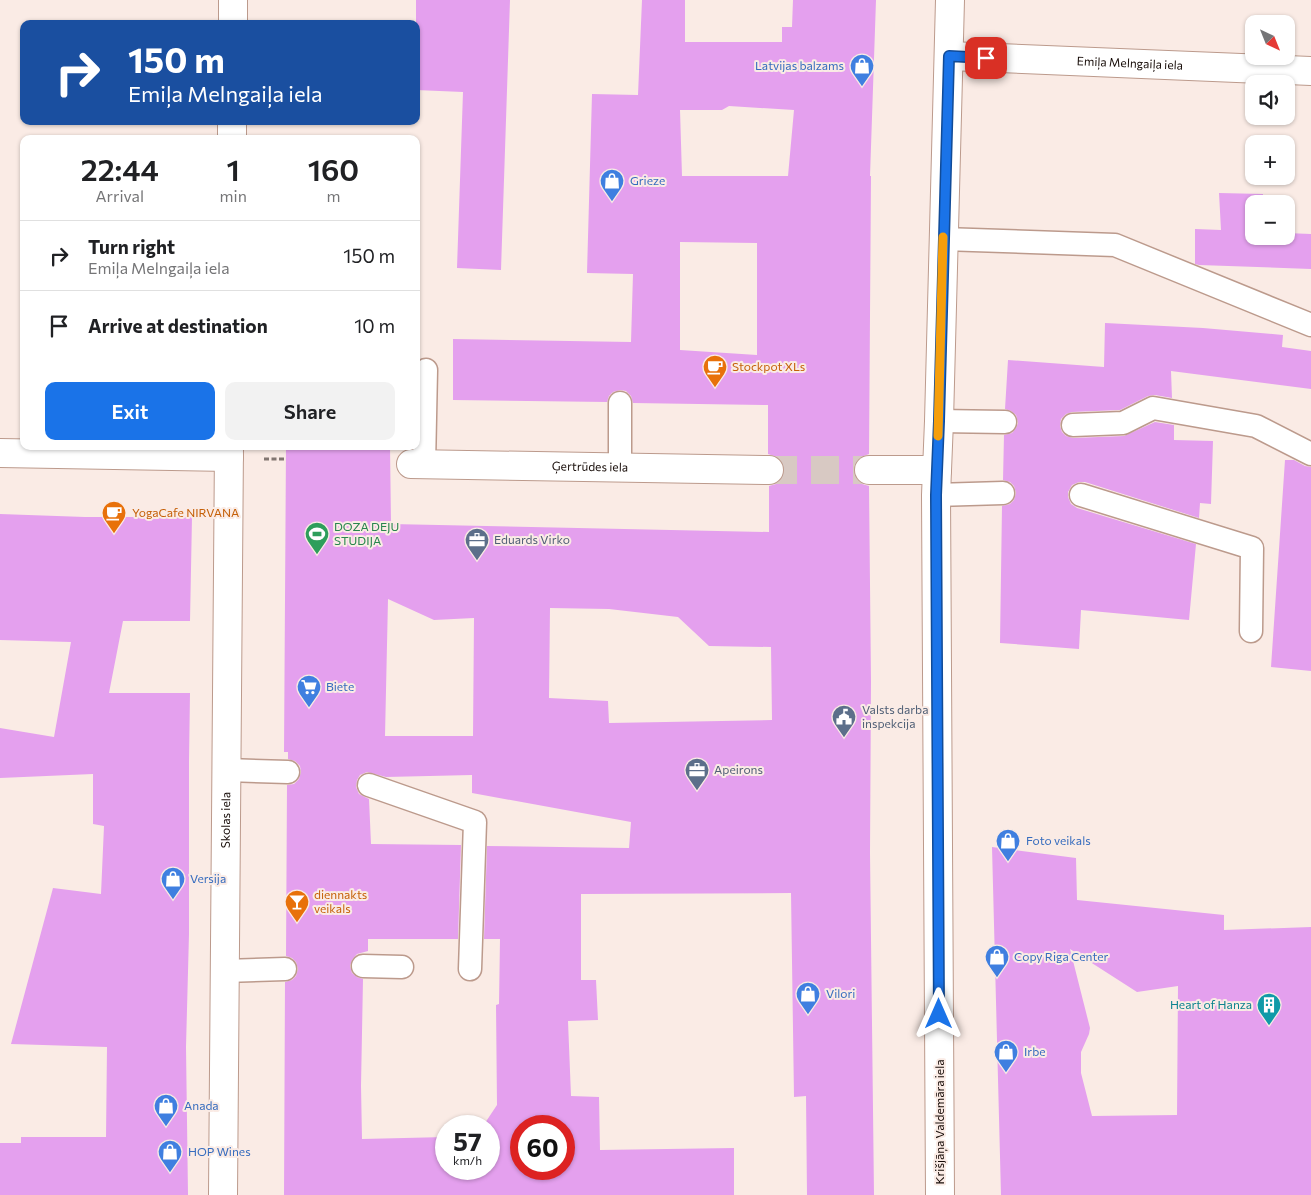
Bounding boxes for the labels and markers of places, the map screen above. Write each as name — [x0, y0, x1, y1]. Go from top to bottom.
pin — [965, 37, 1007, 79]
shop icon: Latvijas balzams — [849, 53, 875, 87]
place label: Latvijas balzams — [755, 58, 844, 72]
shop icon: Grieze — [599, 168, 625, 202]
place label: Grieze — [630, 173, 665, 187]
cafe icon: Stockpot XLs — [702, 354, 728, 388]
place label: Stockpot XLs — [732, 359, 805, 373]
cafe icon: YogaCafe NIRVANA — [101, 500, 127, 534]
place label: YogaCafe NIRVANA — [132, 505, 239, 519]
place label: DOZA DEJU STUDIJA — [334, 519, 399, 548]
sports icon: DOZA DEJU STUDIJA — [304, 521, 330, 555]
office icon: Eduards Virko — [464, 527, 490, 561]
place label: Eduards Virko — [494, 532, 570, 546]
supermarket icon: Biete — [296, 674, 322, 708]
place label: Biete — [326, 679, 354, 693]
place label: Valsts darba inspekcija — [862, 702, 928, 730]
public building icon: Valsts darba inspekcija — [831, 704, 857, 738]
office icon: Apeirons — [684, 757, 710, 791]
place label: Apeirons — [714, 762, 763, 776]
shop icon: Foto veikals — [995, 828, 1021, 862]
place label: Foto veikals — [1026, 833, 1091, 847]
shop icon: Versija — [160, 866, 186, 900]
place label: Versija — [190, 871, 226, 885]
place label: diennakts veikals — [314, 887, 367, 915]
bar icon: diennakts veikals — [284, 889, 310, 923]
shop icon: Copy Riga Center — [984, 944, 1010, 978]
place label: Copy Riga Center — [1014, 949, 1109, 963]
shop icon: Vilori — [795, 981, 821, 1015]
place label: Vilori — [826, 986, 855, 1000]
building icon: Heart of Hanza — [1256, 992, 1282, 1026]
place label: Heart of Hanza — [1170, 997, 1252, 1011]
shop icon: Irbe — [993, 1039, 1019, 1073]
place label: Irbe — [1024, 1044, 1046, 1058]
shop icon: Anada — [153, 1093, 179, 1127]
place label: Anada — [184, 1098, 219, 1112]
shop icon: HOP Wines — [157, 1139, 183, 1173]
place label: HOP Wines — [188, 1144, 251, 1158]

